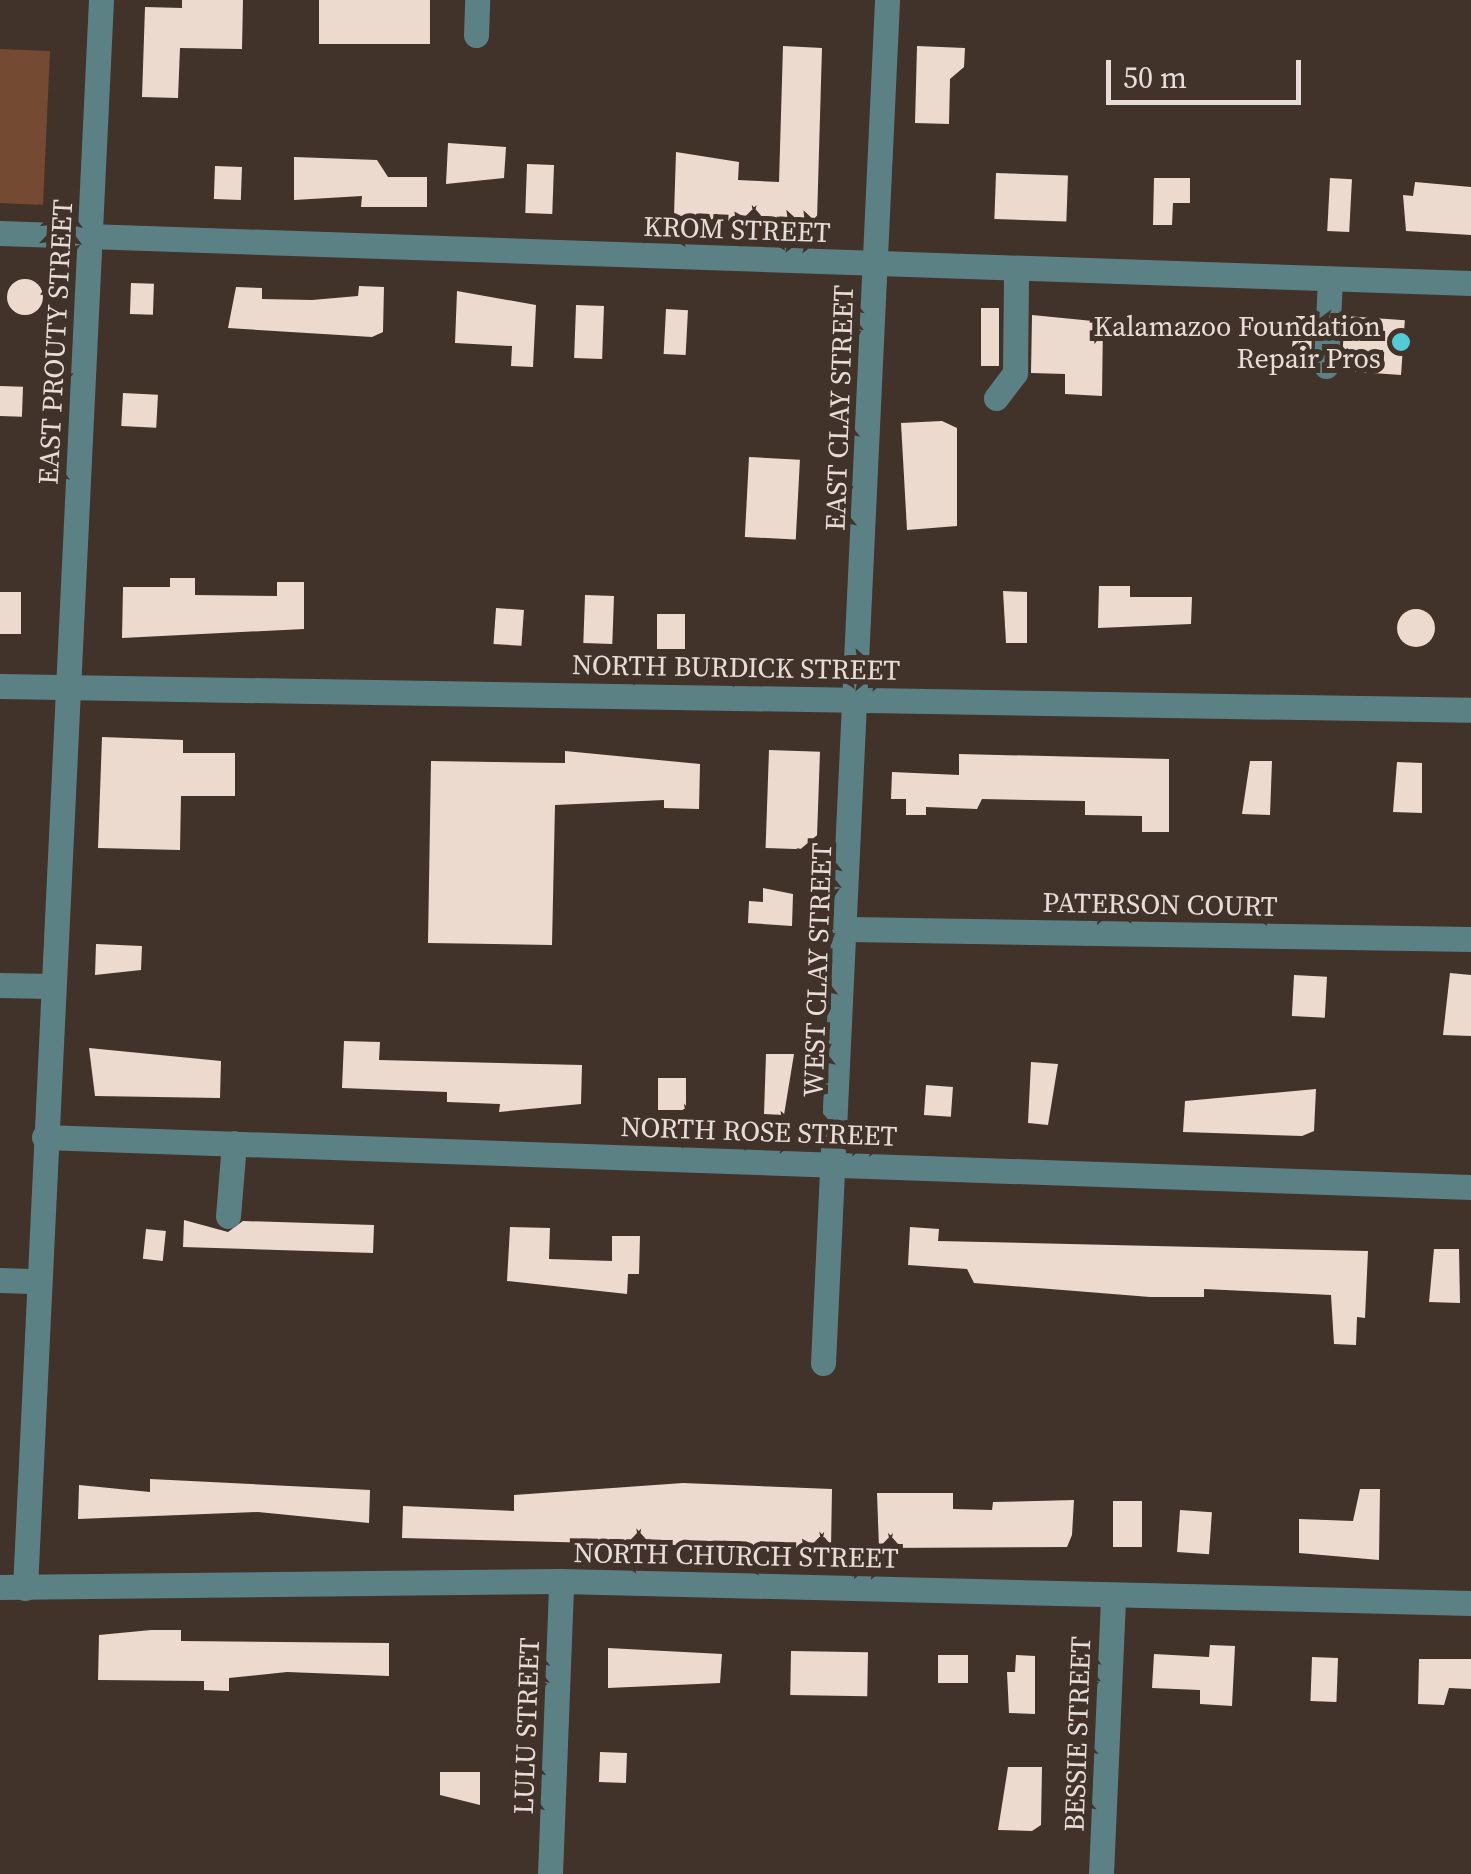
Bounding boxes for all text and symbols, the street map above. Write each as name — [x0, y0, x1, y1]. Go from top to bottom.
scale bar — [1111, 40, 1306, 102]
text: 50 m — [1123, 57, 1187, 98]
street label: EAST PROUTY STREET — [31, 198, 79, 486]
street label: KROM STREET — [643, 209, 831, 249]
street label: EAST CLAY STREET — [818, 284, 860, 532]
place label: Kalamazoo Foundation Repair Pros — [1094, 309, 1381, 375]
marker: Kalamazoo Foundation Repair Pros — [1390, 331, 1412, 353]
street label: NORTH BURDICK STREET — [572, 647, 900, 687]
street label: WEST CLAY STREET — [796, 842, 838, 1098]
street label: PATERSON COURT — [1042, 885, 1278, 923]
street label: NORTH ROSE STREET — [620, 1109, 898, 1153]
street label: NORTH CHURCH STREET — [573, 1535, 899, 1575]
street label: BESSIE STREET — [1057, 1636, 1097, 1832]
street label: LULU STREET — [506, 1637, 546, 1815]

